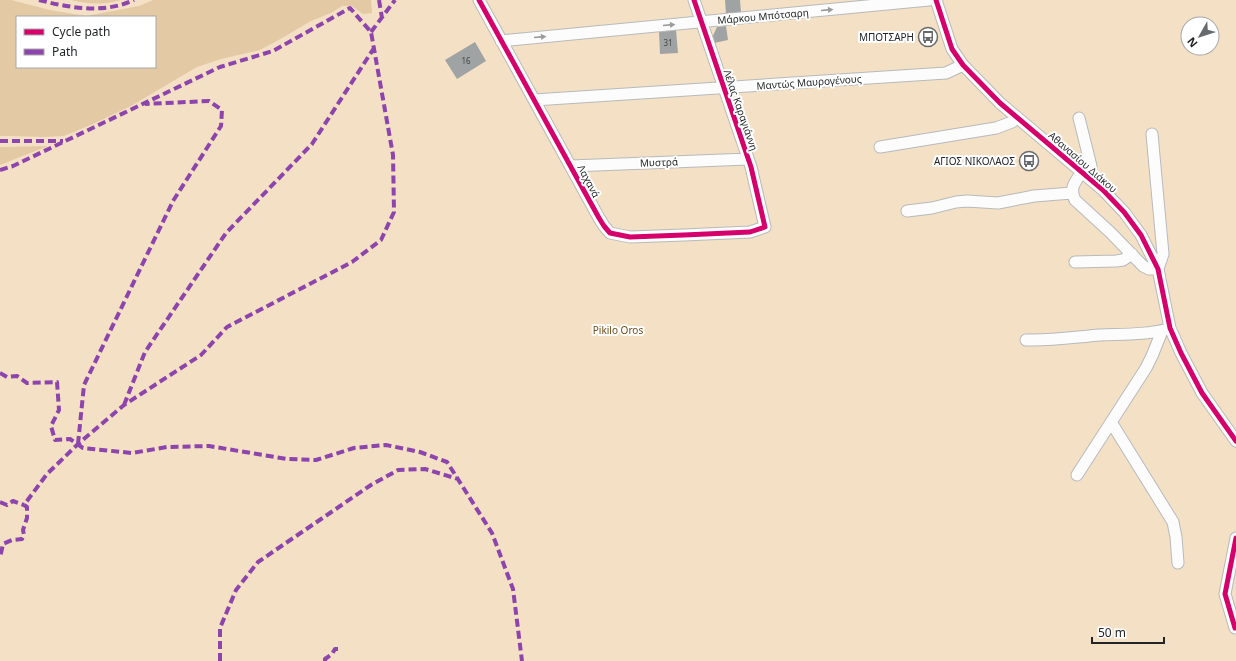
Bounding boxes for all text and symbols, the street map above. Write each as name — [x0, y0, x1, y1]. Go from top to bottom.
street label: Μάρκου Μπότσαρη — [717, 5, 809, 27]
one-way arrow — [821, 6, 833, 13]
legend — [16, 16, 156, 68]
north arrow — [1180, 16, 1220, 56]
one-way arrow — [663, 21, 675, 28]
text: Cycle path — [52, 23, 110, 40]
bus stop icon: ΜΠΟΤΣΑΡΗ — [917, 26, 939, 48]
place label: ΜΠΟΤΣΑΡΗ — [859, 30, 914, 44]
one-way arrow — [534, 34, 546, 40]
text: N — [1183, 34, 1200, 51]
house number: 31 — [663, 37, 673, 48]
text: Path — [52, 43, 78, 60]
house number: 16 — [461, 55, 471, 66]
street label: Λέλας Καραγιάννη — [721, 68, 761, 152]
street label: Μαντώς Μαυρογένους — [756, 71, 862, 93]
street label: Αθανασίου Διάκου — [1046, 128, 1120, 196]
bus stop icon: ΑΓΙΟΣ ΝΙΚΟΛΑΟΣ — [1018, 150, 1040, 172]
street label: Μυστρά — [640, 154, 679, 170]
place label: ΑΓΙΟΣ ΝΙΚΟΛΑΟΣ — [934, 154, 1015, 168]
street label: Λαχανά — [575, 162, 604, 201]
park label: Pikilo Oros — [593, 323, 643, 337]
scale bar — [1092, 619, 1164, 645]
text: 50 m — [1098, 624, 1126, 641]

